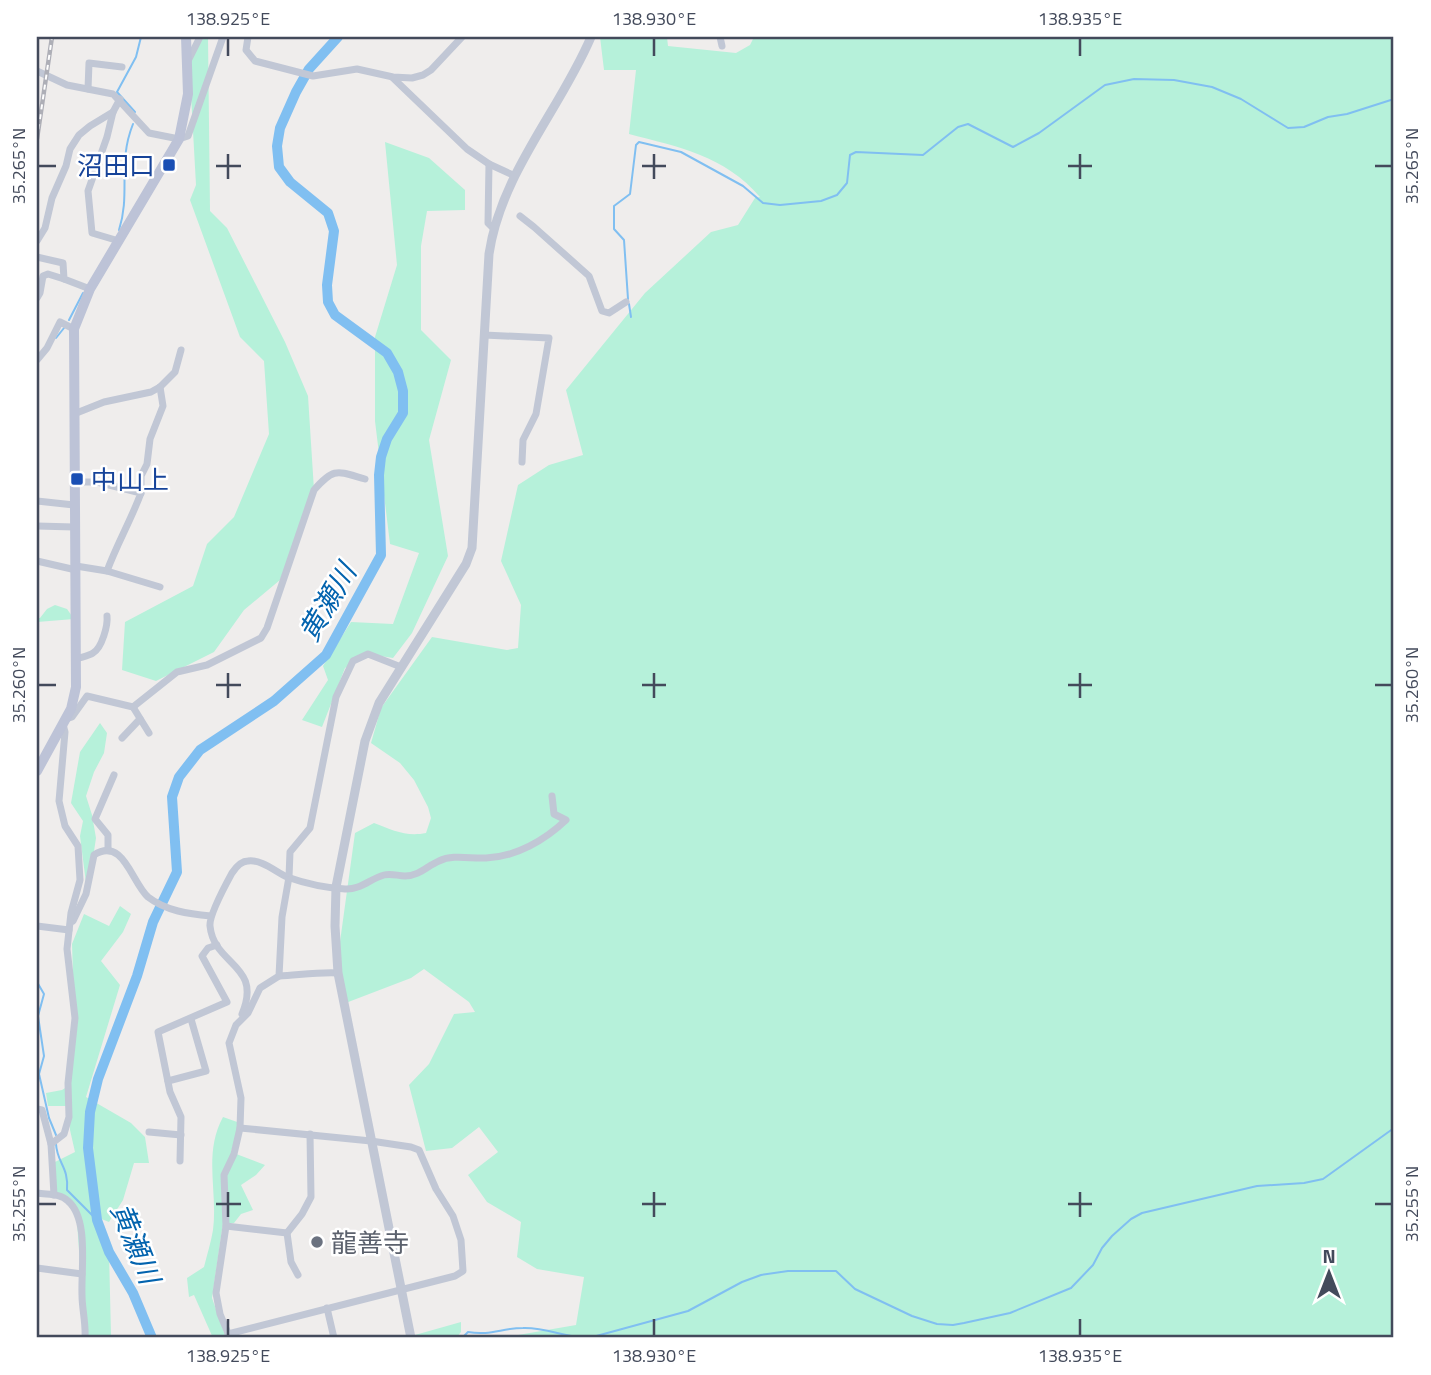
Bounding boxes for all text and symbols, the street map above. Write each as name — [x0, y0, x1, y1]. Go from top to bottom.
text: 138.925°E — [186, 5, 270, 32]
text: 138.930°E — [612, 5, 696, 32]
text: 138.935°E — [1038, 5, 1122, 32]
text: 35.265°N — [5, 128, 32, 204]
text: 35.265°N — [1398, 128, 1425, 204]
place label: 沼田口 — [77, 146, 155, 185]
marker: 沼田口 — [161, 157, 177, 173]
place label: 中山上 — [91, 460, 169, 499]
marker: 中山上 — [69, 471, 85, 487]
water label: 黄瀬川 — [287, 552, 368, 649]
text: 35.260°N — [5, 647, 32, 723]
text: 35.260°N — [1398, 647, 1425, 723]
text: 35.255°N — [5, 1166, 32, 1242]
text: 35.255°N — [1398, 1166, 1425, 1242]
water label: 黄瀬川 — [100, 1196, 173, 1293]
place label: 龍善寺 — [331, 1223, 409, 1262]
marker: 龍善寺 — [309, 1234, 325, 1250]
north arrow — [1294, 1238, 1364, 1308]
text: N — [1322, 1241, 1336, 1270]
text: 138.925°E — [186, 1342, 270, 1369]
text: 138.930°E — [612, 1342, 696, 1369]
text: 138.935°E — [1038, 1342, 1122, 1369]

